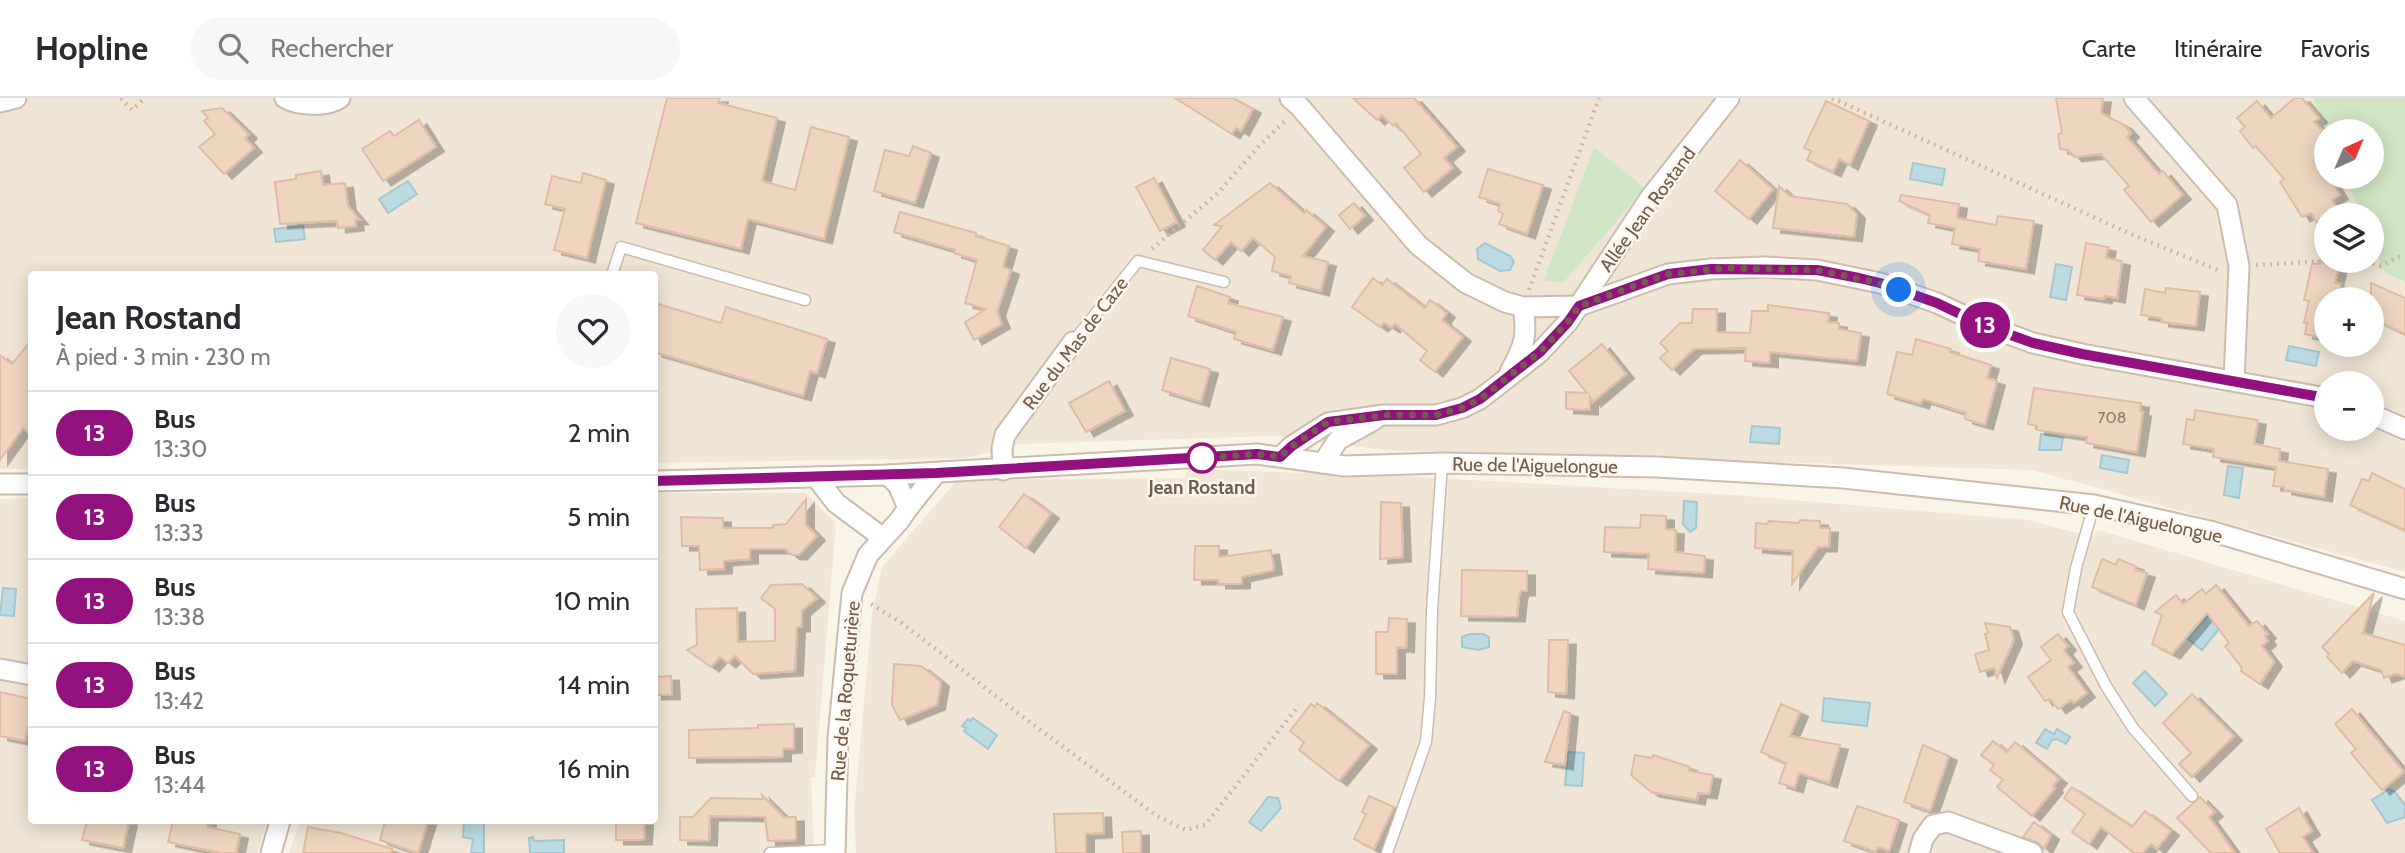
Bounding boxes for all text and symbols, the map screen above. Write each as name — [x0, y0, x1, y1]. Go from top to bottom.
search box — [190, 17, 680, 80]
text: Hopline — [35, 28, 148, 68]
icon: search — [214, 29, 252, 67]
text: Rechercher — [270, 32, 393, 64]
text: Carte — [2082, 34, 2136, 63]
text: Itinéraire — [2174, 34, 2262, 63]
text: Favoris — [2300, 34, 2370, 63]
north arrow — [2314, 119, 2384, 189]
map controls — [2314, 119, 2384, 441]
street label: Allée Jean Rostand — [1594, 142, 1700, 276]
button: layers — [2314, 203, 2384, 273]
street label: Rue du Mas de Caze — [1018, 272, 1133, 414]
your location — [1881, 272, 1916, 307]
button: + — [2314, 287, 2384, 357]
button: heart — [556, 294, 630, 368]
text: Jean Rostand — [56, 297, 242, 337]
line badge: 13 — [1954, 302, 2016, 348]
text: 13 — [1974, 310, 1996, 339]
text: À pied · 3 min · 230 m — [56, 343, 271, 371]
button: − — [2314, 371, 2384, 441]
text: Bus — [154, 403, 195, 435]
house number: 708 — [2098, 408, 2126, 427]
text: 2 min — [568, 417, 630, 449]
text: 13 — [84, 418, 105, 447]
text: 13:30 — [154, 435, 207, 463]
marker: Jean Rostand — [1187, 443, 1217, 473]
street label: Rue de l'Aiguelongue — [1452, 453, 1618, 478]
place label: Jean Rostand — [1148, 476, 1255, 499]
text: Bus — [154, 487, 195, 519]
street label: Rue de l'Aiguelongue — [2057, 491, 2225, 548]
text: 5 min — [567, 501, 630, 533]
text: 13 — [84, 502, 105, 531]
text: 13:33 — [154, 519, 204, 547]
text: Bus — [154, 571, 195, 603]
text: 10 min — [555, 585, 630, 617]
text: 13 — [84, 586, 105, 615]
street label: Rue de la Roqueturière — [826, 600, 865, 782]
text: 13:38 — [154, 603, 205, 631]
text: Bus — [154, 655, 195, 687]
text: 14 min — [558, 669, 630, 701]
text: 13 — [84, 670, 105, 699]
text: 13:42 — [154, 687, 204, 715]
text: Bus — [154, 739, 195, 771]
text: 16 min — [558, 753, 630, 785]
text: 13 — [84, 754, 105, 783]
text: 13:44 — [154, 771, 205, 799]

